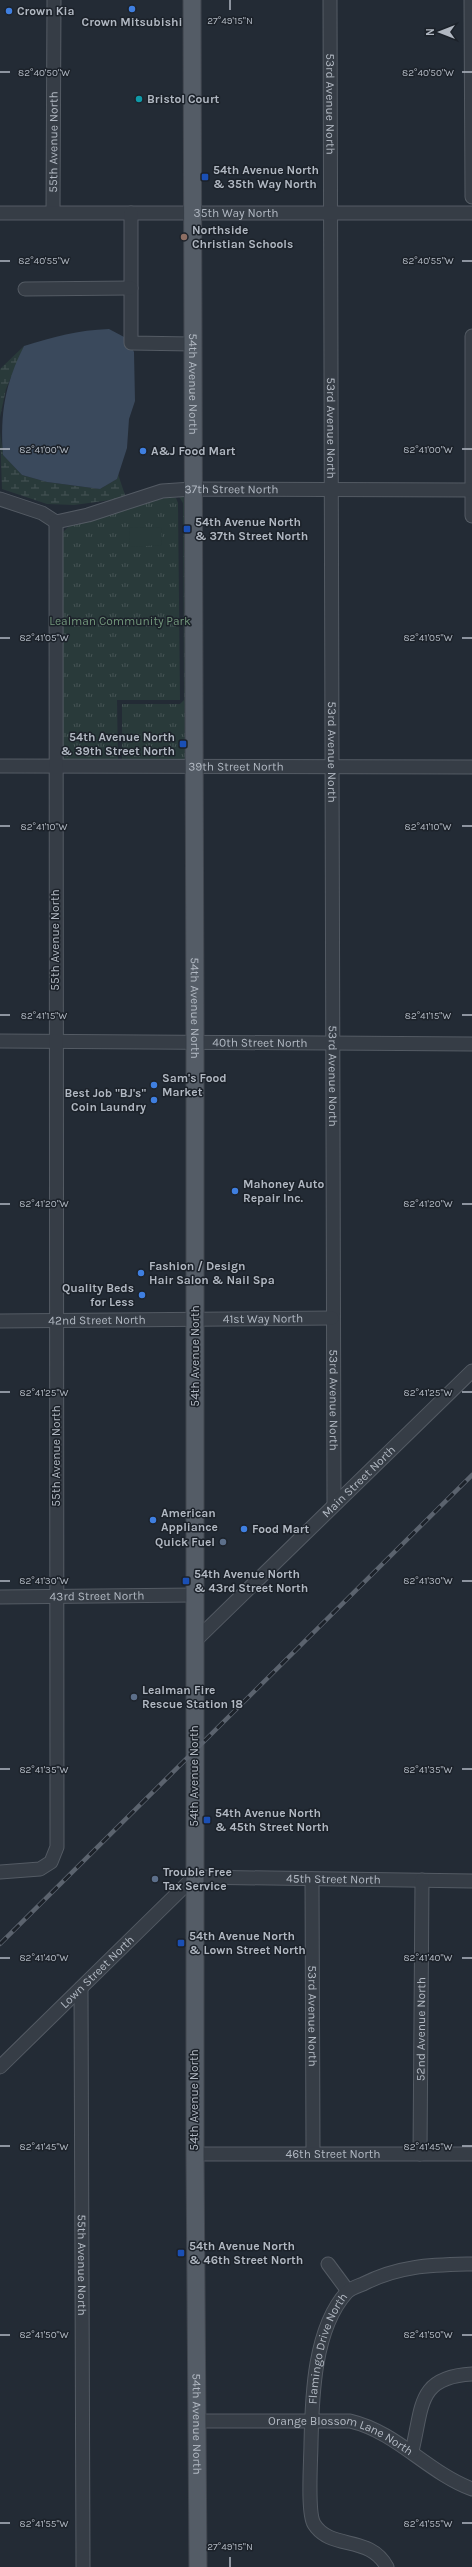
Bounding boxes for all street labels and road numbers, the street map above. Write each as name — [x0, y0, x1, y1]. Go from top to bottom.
street label: 53rd Avenue North — [323, 53, 337, 155]
street label: 55th Avenue North — [46, 91, 61, 193]
street label: 35th Way North — [194, 206, 278, 220]
street label: 54th Avenue North — [186, 333, 200, 435]
street label: 53rd Avenue North — [324, 377, 338, 479]
street label: 37th Street North — [184, 482, 279, 496]
street label: 53rd Avenue North — [325, 701, 339, 803]
street label: 39th Street North — [188, 759, 284, 774]
street label: 55th Avenue North — [48, 889, 62, 991]
street label: 54th Avenue North — [188, 957, 202, 1059]
street label: 53rd Avenue North — [326, 1025, 340, 1127]
street label: 40th Street North — [212, 1035, 308, 1050]
street label: 54th Avenue North — [188, 1305, 202, 1407]
street label: 41st Way North — [223, 1311, 303, 1326]
street label: 42nd Street North — [48, 1313, 146, 1328]
street label: 53rd Avenue North — [327, 1349, 341, 1451]
street label: 55th Avenue North — [49, 1405, 63, 1507]
street label: Main Street North — [319, 1443, 398, 1520]
street label: 43rd Street North — [49, 1589, 144, 1603]
street label: 54th Avenue North — [187, 1725, 201, 1827]
street label: 45th Street North — [286, 1871, 381, 1887]
street label: Lown Street North — [57, 1933, 137, 2011]
street label: 53rd Avenue North — [305, 1965, 320, 2067]
street label: 52nd Avenue North — [414, 1977, 428, 2081]
street label: 54th Avenue North — [187, 2049, 201, 2151]
street label: 46th Street North — [286, 2147, 380, 2161]
street label: 55th Avenue North — [75, 2214, 89, 2316]
street label: Flamingo Drive North — [305, 2290, 350, 2405]
street label: 54th Avenue North — [190, 2373, 204, 2475]
street label: Orange Blossom Lane North — [268, 2413, 416, 2458]

